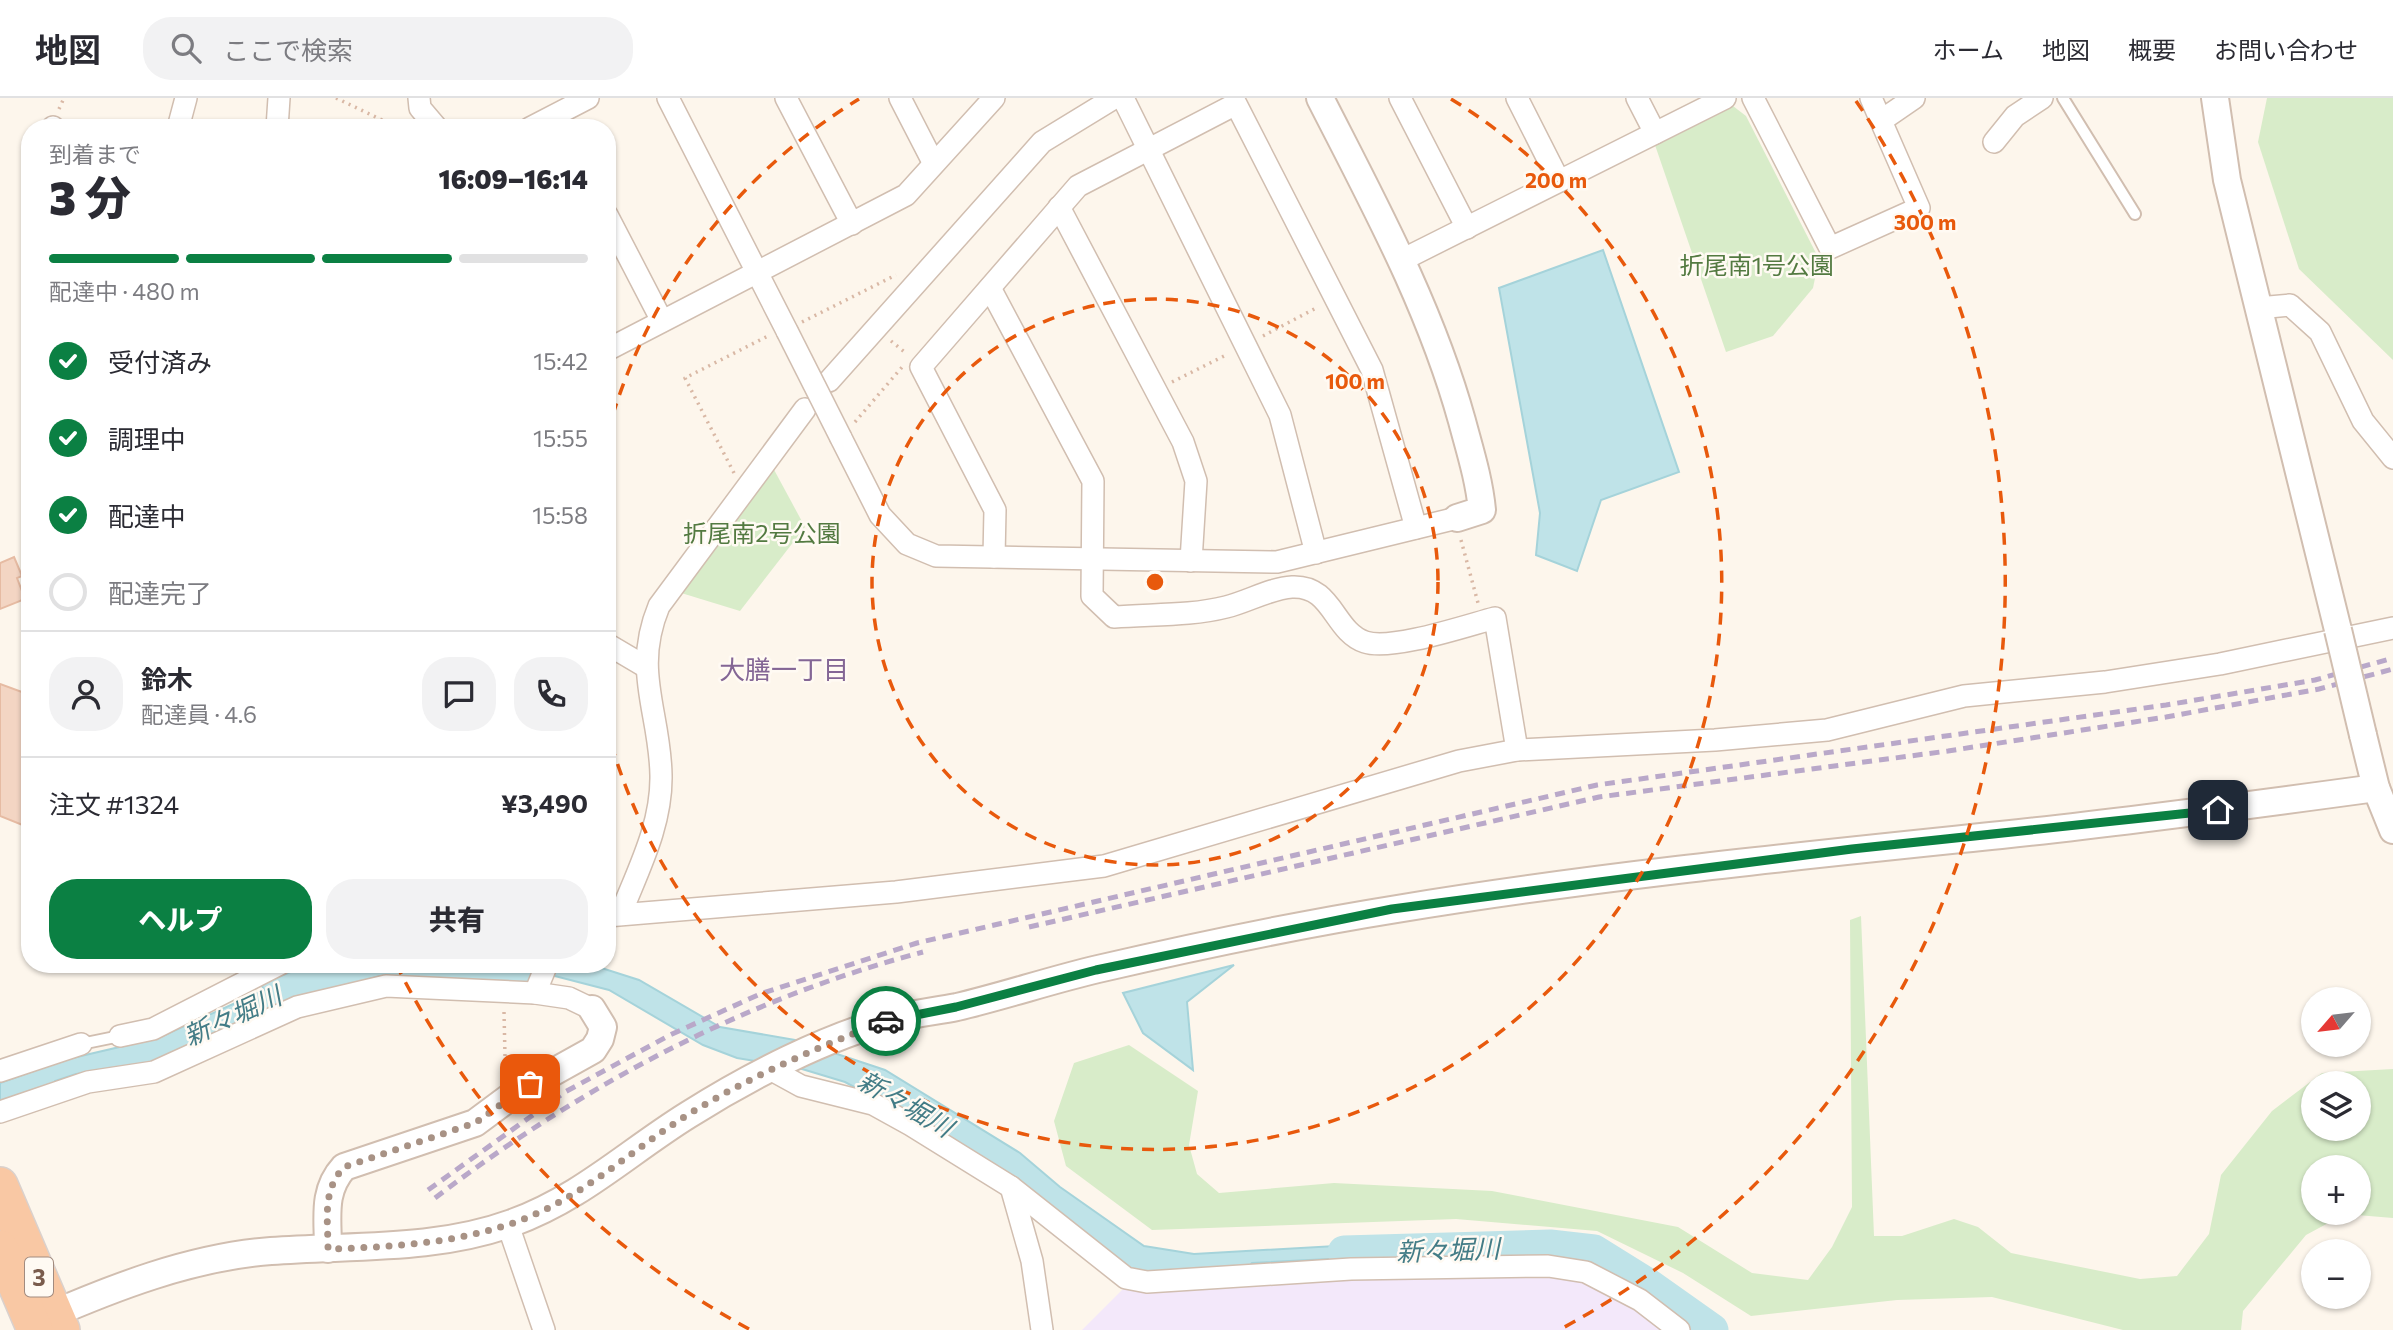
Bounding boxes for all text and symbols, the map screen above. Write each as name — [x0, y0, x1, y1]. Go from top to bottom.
search box — [143, 17, 633, 80]
text: 地図 — [35, 28, 101, 69]
icon: search — [167, 29, 205, 67]
text: ここで検索 — [223, 34, 353, 65]
text: ホーム — [1933, 35, 2004, 64]
text: 地図 — [2042, 35, 2090, 64]
text: 概要 — [2128, 35, 2176, 64]
text: お問い合わせ — [2214, 35, 2358, 64]
text: 到着まで — [49, 140, 141, 168]
text: 16:09–16:14 — [439, 163, 588, 194]
text: 200 m — [1525, 167, 1587, 192]
text: 3 分 — [49, 168, 131, 224]
text: 300 m — [1894, 209, 1956, 234]
park label: 折尾南1号公園 — [1680, 250, 1834, 279]
text: 配達中 · 480 m — [49, 277, 199, 305]
icon: check — [49, 342, 87, 380]
text: 受付済み — [108, 346, 212, 377]
text: 15:42 — [533, 347, 588, 375]
text: 100 m — [1325, 368, 1385, 393]
icon: check — [49, 419, 87, 457]
text: 調理中 — [108, 423, 186, 454]
text: 15:55 — [533, 424, 588, 452]
icon: check — [49, 496, 87, 534]
text: 配達中 — [108, 500, 186, 531]
text: 15:58 — [532, 501, 588, 529]
park label: 折尾南2号公園 — [683, 518, 841, 547]
centre of rings — [1143, 570, 1167, 594]
text: 配達完了 — [108, 577, 212, 608]
district label: 大膳一丁目 — [719, 653, 849, 684]
button: person — [49, 657, 123, 731]
button: chat — [422, 657, 496, 731]
button: phone — [514, 657, 588, 731]
text: 鈴木 — [141, 663, 193, 694]
text: 配達員 · 4.6 — [141, 700, 257, 728]
pin — [2188, 780, 2248, 840]
text: ¥3,490 — [501, 787, 588, 818]
text: 注文 #1324 — [49, 788, 179, 819]
icon: home — [2199, 791, 2237, 829]
button: ヘルプ — [49, 879, 312, 959]
button: 共有 — [326, 879, 588, 959]
water label: 新々堀川 — [178, 978, 288, 1051]
courier — [851, 986, 921, 1056]
north arrow — [2301, 987, 2371, 1057]
map controls — [2301, 987, 2371, 1309]
icon: car — [867, 1002, 905, 1040]
pin — [500, 1054, 560, 1114]
water label: 新々堀川 — [853, 1064, 961, 1144]
icon: bag — [511, 1065, 549, 1103]
button: layers — [2301, 1071, 2371, 1141]
button: + — [2301, 1155, 2371, 1225]
water label: 新々堀川 — [1395, 1232, 1503, 1266]
button: − — [2301, 1239, 2371, 1309]
road number: 3 — [25, 1258, 53, 1296]

